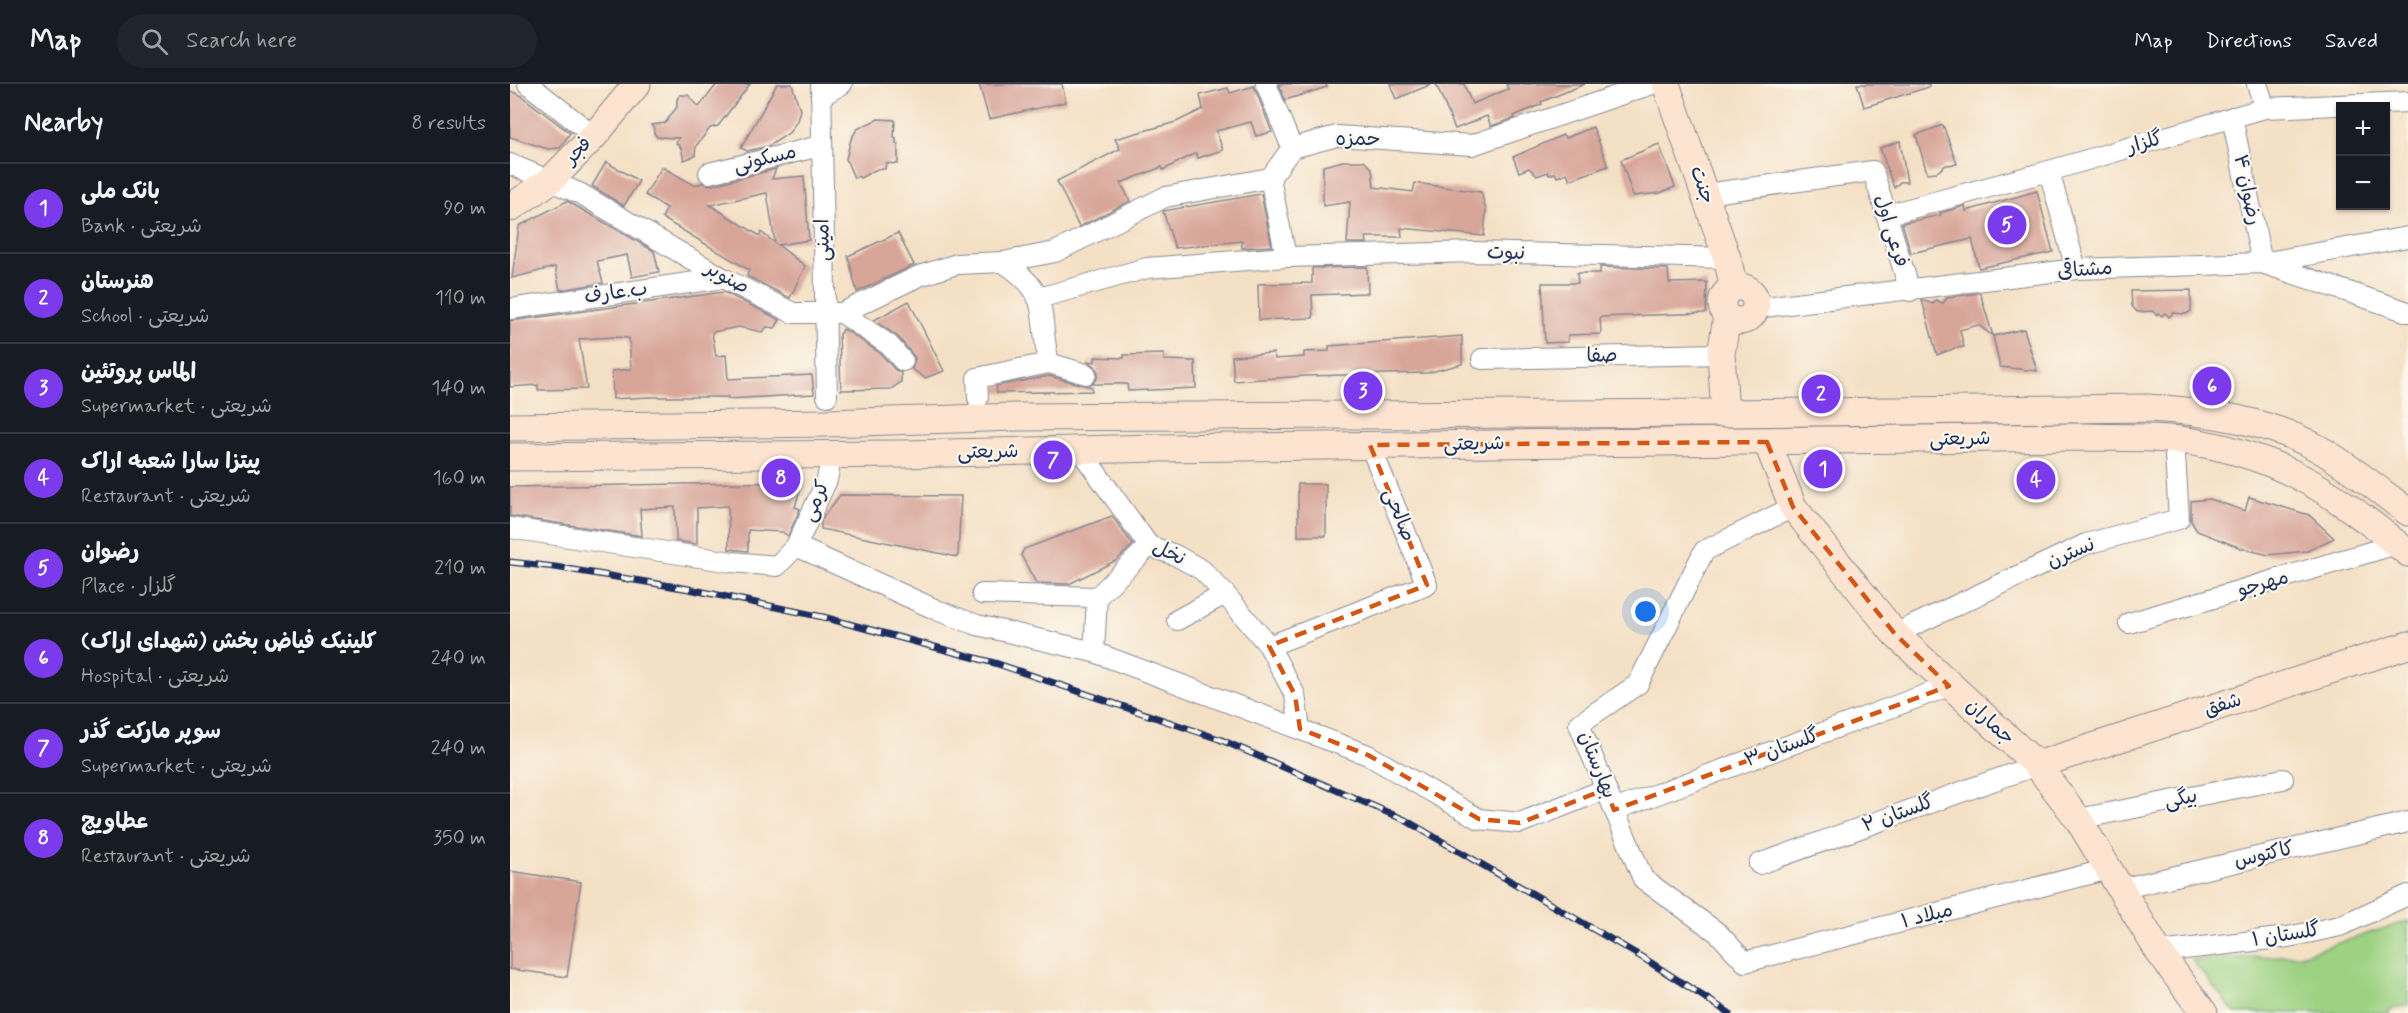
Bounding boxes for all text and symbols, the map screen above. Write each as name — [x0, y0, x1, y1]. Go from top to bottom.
search box — [117, 14, 537, 68]
text: Map — [30, 23, 81, 60]
icon: search — [138, 25, 171, 58]
text: Search here — [186, 27, 297, 55]
text: Map — [2134, 27, 2173, 55]
text: Directions — [2206, 27, 2292, 55]
text: Saved — [2325, 27, 2378, 55]
map controls — [2336, 102, 2390, 210]
button: + — [2336, 102, 2390, 156]
text: Nearby — [24, 106, 103, 140]
text: 8 results — [412, 110, 486, 137]
street label: گلزار — [2122, 125, 2166, 161]
street label: حمزه — [1336, 126, 1380, 153]
street label: فجر — [557, 131, 598, 173]
street label: مسکونی — [731, 138, 799, 180]
street label: رضوان ۴ — [2226, 152, 2268, 228]
button: − — [2336, 156, 2390, 210]
street label: جنت — [1683, 162, 1721, 208]
text: بانک ملی — [81, 178, 160, 206]
street label: فرعی اول — [1867, 192, 1915, 270]
text: 1 — [39, 195, 48, 222]
text: 90 m — [443, 195, 486, 222]
pin: 5 — [1988, 202, 2026, 248]
text: Bank · شریعتی — [81, 213, 202, 240]
street label: امینی — [809, 219, 837, 261]
street label: نبوت — [1487, 239, 1525, 267]
street label: صنوبر — [698, 254, 754, 301]
street label: مشتاقی — [2056, 254, 2113, 285]
text: هنرستان — [81, 268, 154, 296]
street label: ب.عارف — [583, 275, 649, 311]
text: 2 — [39, 285, 48, 312]
text: 110 m — [435, 285, 486, 312]
text: School · شریعتی — [81, 303, 210, 330]
street label: صفا — [1586, 342, 1618, 370]
text: الماس پروتئین — [81, 358, 196, 386]
pin: 6 — [2192, 364, 2232, 408]
pin: 3 — [1344, 368, 1382, 414]
pin: 2 — [1802, 372, 1840, 416]
text: 3 — [39, 375, 48, 402]
text: 140 m — [432, 375, 486, 402]
text: Supermarket · شریعتی — [81, 393, 272, 420]
street label: شریعتی — [1929, 425, 1991, 453]
street label: شریعتی — [1443, 430, 1505, 458]
street label: شریعتی — [957, 438, 1019, 466]
pin: 7 — [1034, 438, 1072, 482]
pin: 1 — [1804, 446, 1842, 492]
text: پیتزا سارا شعبه اراک — [81, 448, 260, 476]
pin: 8 — [762, 456, 800, 500]
pin: 4 — [2016, 458, 2056, 502]
text: 4 — [38, 465, 49, 492]
text: 160 m — [433, 465, 486, 492]
street label: کرمی — [795, 476, 837, 526]
text: Restaurant · شریعتی — [81, 483, 251, 510]
street label: صالحی — [1376, 484, 1422, 546]
street label: نسترن — [2043, 531, 2099, 575]
street label: نخل — [1148, 533, 1190, 573]
text: رضوان — [81, 538, 139, 566]
text: 5 — [38, 555, 50, 582]
text: 210 m — [434, 555, 486, 582]
street label: مهرجو — [2233, 564, 2292, 604]
text: Place · گلزار — [81, 573, 176, 600]
your location — [1631, 597, 1660, 626]
text: کلینیک فیاض بخش (شهدای اراک) — [81, 628, 377, 656]
text: 6 — [38, 645, 49, 672]
text: 240 m — [431, 645, 486, 672]
text: Hospital · شریعتی — [81, 663, 229, 690]
street label: شفق — [2201, 686, 2245, 724]
street label: جماران — [1960, 693, 2020, 751]
text: سوپر مارکت گذر — [81, 718, 221, 746]
street label: گلستان ۳ — [1741, 722, 1823, 774]
street label: بهارستان — [1571, 727, 1623, 803]
text: 7 — [37, 735, 50, 762]
text: 240 m — [431, 735, 486, 762]
text: Supermarket · شریعتی — [81, 753, 272, 780]
street label: بیگی — [2162, 783, 2200, 815]
street label: گلستان ۲ — [1858, 789, 1938, 839]
text: عطاویچ — [81, 808, 150, 836]
text: 8 — [38, 825, 49, 852]
text: 350 m — [433, 825, 486, 852]
street label: کاکتوس — [2231, 835, 2297, 875]
text: Restaurant · شریعتی — [81, 843, 251, 870]
street label: میلاد ۱ — [1898, 897, 1956, 935]
street label: گلستان ۱ — [2250, 916, 2322, 954]

